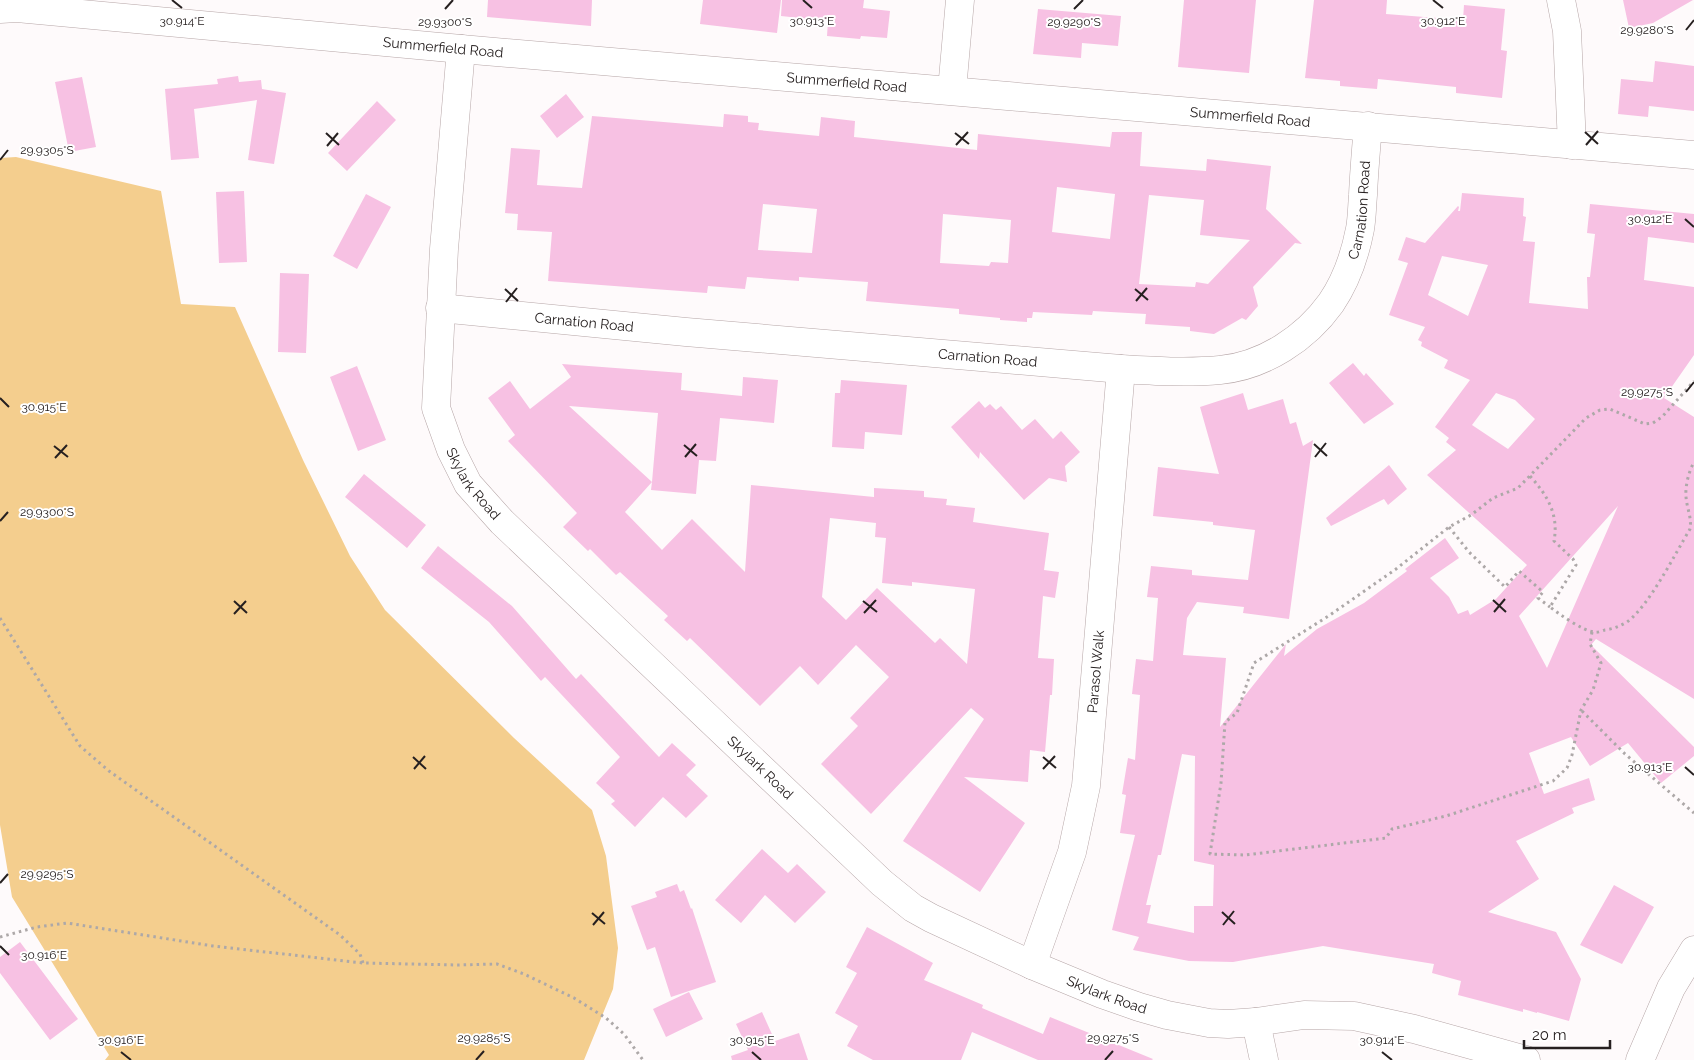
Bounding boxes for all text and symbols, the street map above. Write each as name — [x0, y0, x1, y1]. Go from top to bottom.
text: 30.914°E — [159, 14, 205, 28]
text: 30.913°E — [790, 14, 834, 28]
text: 30.912°E — [1421, 14, 1465, 28]
text: 29.9300°S — [418, 15, 472, 29]
text: 29.9290°S — [1047, 15, 1101, 29]
text: 29.9280°S — [1620, 23, 1674, 37]
street label: Summerfield Road — [382, 34, 504, 61]
street label: Summerfield Road — [786, 69, 907, 95]
street label: Summerfield Road — [1189, 104, 1311, 130]
text: 29.9305°S — [20, 143, 74, 157]
street label: Carnation Road — [1345, 160, 1373, 261]
text: 30.912°E — [1628, 212, 1672, 226]
street label: Carnation Road — [534, 309, 635, 335]
street label: Carnation Road — [938, 345, 1038, 370]
text: 29.9275°S — [1621, 385, 1673, 399]
text: 30.915°E — [21, 400, 67, 414]
street label: Skylark Road — [443, 445, 504, 523]
text: 29.9300°S — [20, 505, 74, 519]
street label: Parasol Walk — [1084, 629, 1107, 714]
street label: Skylark Road — [724, 733, 797, 802]
text: 30.913°E — [1628, 760, 1672, 774]
text: 29.9295°S — [21, 867, 73, 881]
text: 30.916°E — [21, 948, 67, 962]
street label: Skylark Road — [1064, 972, 1149, 1017]
scale bar — [1524, 1018, 1610, 1050]
text: 20 m — [1532, 1026, 1567, 1044]
text: 29.9285°S — [458, 1031, 510, 1045]
text: 29.9275°S — [1087, 1031, 1139, 1045]
text: 30.916°E — [98, 1033, 144, 1047]
text: 30.915°E — [729, 1033, 775, 1047]
text: 30.914°E — [1359, 1033, 1405, 1047]

